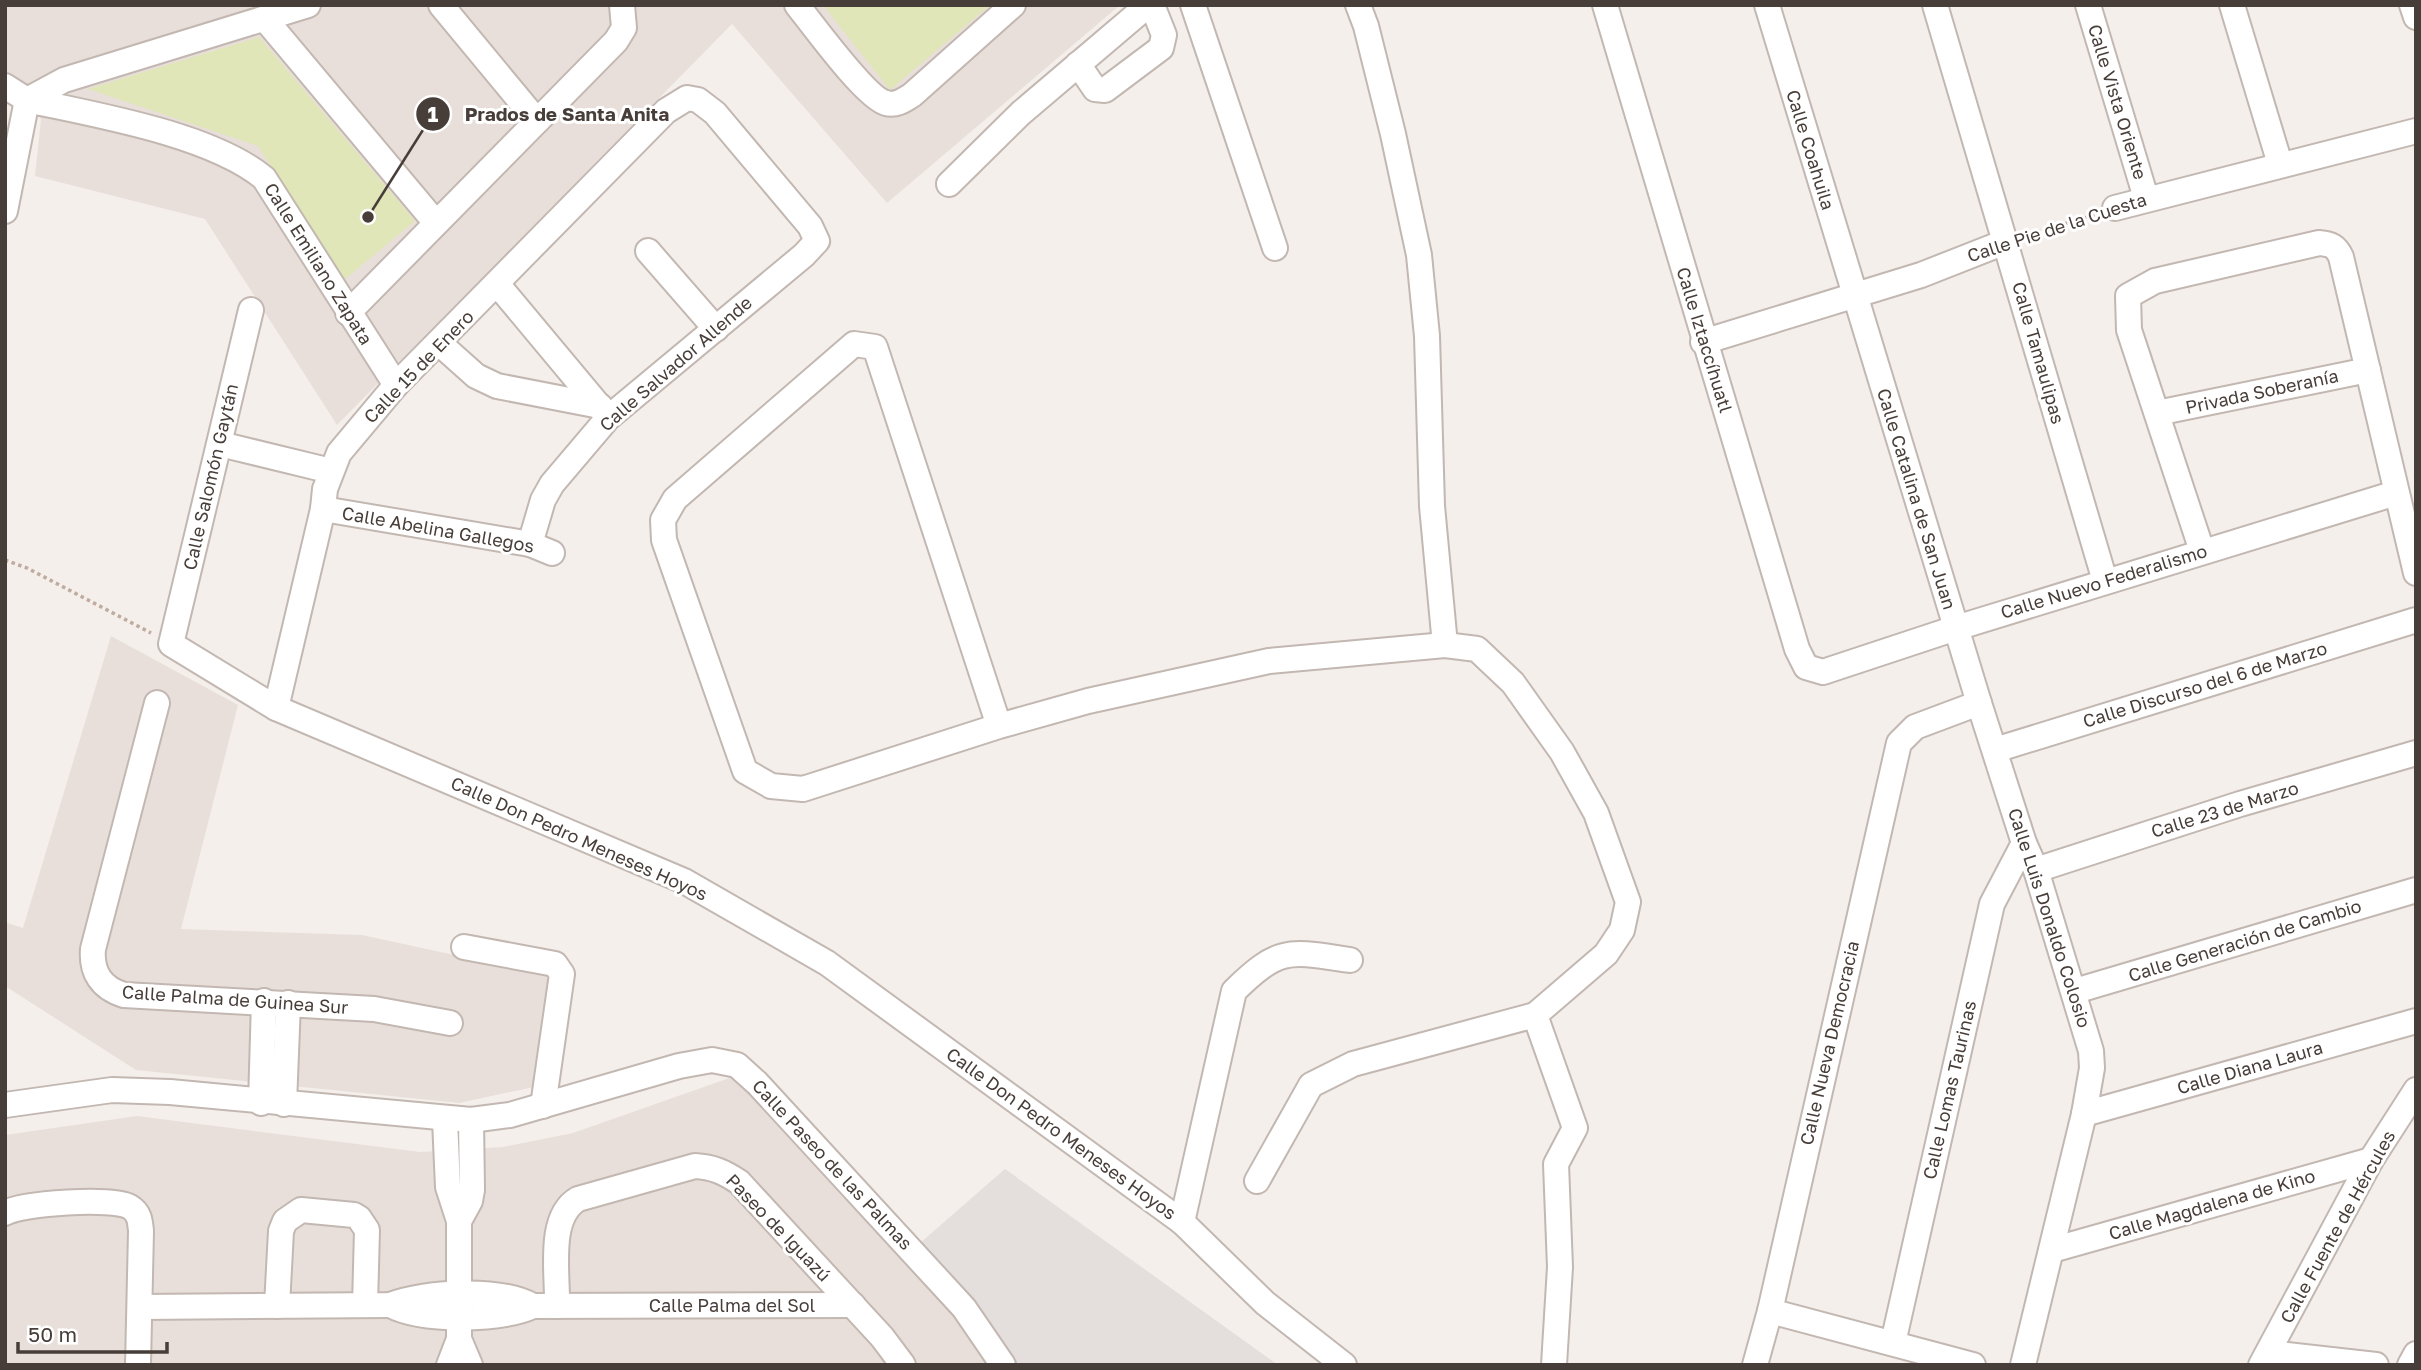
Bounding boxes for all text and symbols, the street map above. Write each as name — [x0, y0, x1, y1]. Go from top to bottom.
street label: Calle Vista Oriente — [2084, 21, 2152, 182]
street label: Calle Coahuila — [1782, 87, 1840, 213]
callout: Prados de Santa Anita — [416, 94, 683, 134]
text: 1 — [428, 101, 439, 127]
text: Prados de Santa Anita — [465, 102, 669, 125]
street label: Calle Emiliano Zapata — [260, 178, 378, 349]
street label: Calle Pie de la Cuesta — [1964, 188, 2149, 266]
street label: Calle Iztaccíhuatl — [1672, 264, 1738, 415]
street label: Calle Tamaulipas — [2008, 279, 2070, 426]
street label: Calle Salvador Allende — [595, 291, 756, 435]
street label: Calle 15 de Enero — [359, 305, 478, 427]
street label: Privada Soberanía — [2183, 364, 2340, 418]
street label: Calle Salomón Gaytán — [178, 381, 242, 572]
street label: Calle Catalina de San Juan — [1873, 386, 1961, 612]
street label: Calle Abelina Gallegos — [340, 501, 536, 557]
street label: Calle Nuevo Federalismo — [1998, 539, 2210, 623]
street label: Calle Discurso del 6 de Marzo — [2080, 636, 2329, 732]
street label: Calle Don Pedro Meneses Hoyos — [448, 771, 711, 905]
street label: Calle 23 de Marzo — [2148, 776, 2301, 842]
street label: Calle Luis Donaldo Colosio — [2004, 805, 2096, 1030]
street label: Calle Generación de Cambio — [2126, 894, 2364, 986]
street label: Calle Nueva Democracia — [1795, 939, 1863, 1147]
street label: Calle Palma de Guinea Sur — [121, 980, 349, 1018]
street label: Calle Lomas Taurinas — [1918, 998, 1980, 1181]
street label: Calle Diana Laura — [2174, 1036, 2325, 1098]
street label: Calle Don Pedro Meneses Hoyos — [942, 1042, 1181, 1224]
street label: Calle Paseo de las Palmas — [748, 1075, 917, 1254]
street label: Calle Fuente de Hércules — [2275, 1126, 2399, 1327]
street label: Calle Magdalena de Kino — [2106, 1164, 2317, 1244]
street label: Paseo de Iguazú — [722, 1169, 836, 1286]
street label: Calle Palma del Sol — [649, 1294, 816, 1316]
scale bar — [18, 1310, 166, 1354]
text: 50 m — [28, 1321, 77, 1347]

